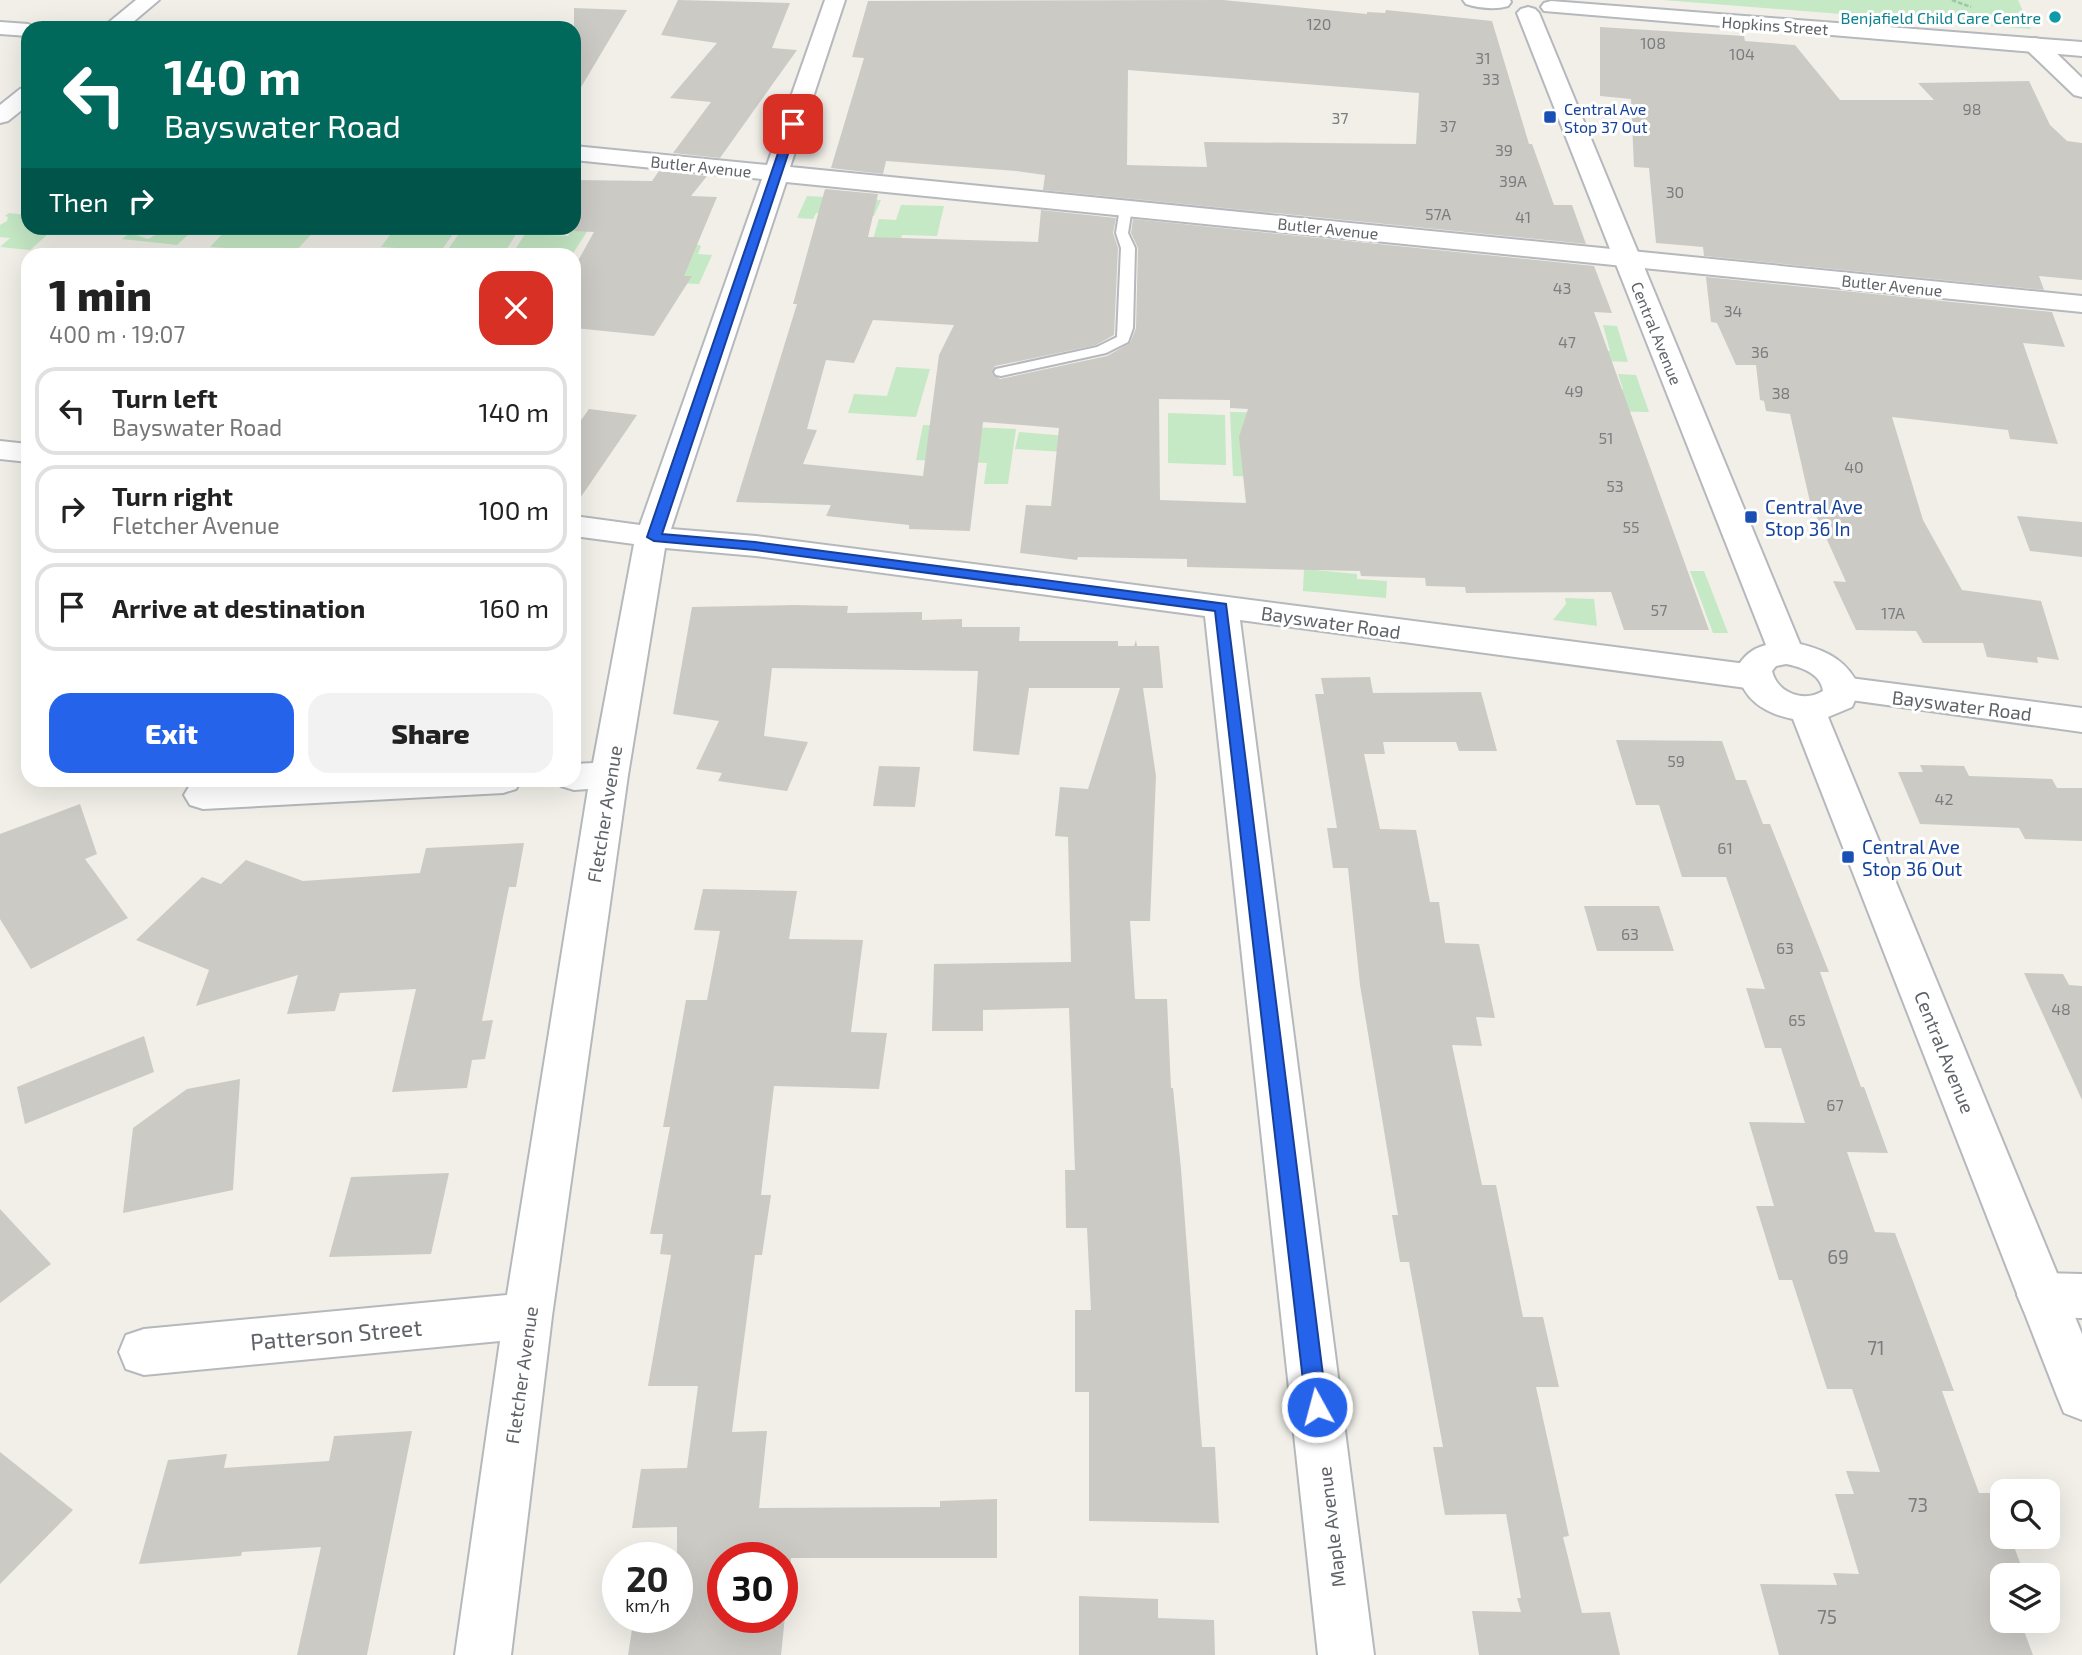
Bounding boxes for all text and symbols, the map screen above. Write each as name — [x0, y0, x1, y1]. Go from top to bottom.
place label: Benjafield Child Care Centre — [1841, 8, 2041, 28]
marker: Benjafield Child Care Centre — [2047, 9, 2063, 25]
street label: Hopkins Street — [1721, 12, 1829, 38]
house number: 120 — [1306, 14, 1332, 33]
house number: 108 — [1640, 33, 1666, 52]
house number: 104 — [1729, 44, 1755, 63]
text: 140 m — [164, 46, 301, 105]
house number: 31 — [1475, 48, 1491, 67]
icon: left — [49, 49, 140, 140]
house number: 33 — [1482, 69, 1500, 88]
pin — [763, 94, 823, 154]
place label: Central Ave Stop 37 Out — [1564, 99, 1647, 136]
house number: 98 — [1963, 99, 1981, 118]
icon: arrive — [774, 105, 812, 143]
text: Bayswater Road — [164, 106, 401, 144]
house number: 37 — [1331, 108, 1349, 127]
marker: Central Ave Stop 37 Out — [1542, 109, 1558, 125]
house number: 37 — [1439, 116, 1457, 135]
house number: 39 — [1495, 140, 1513, 159]
street label: Butler Avenue — [650, 151, 752, 181]
house number: 39A — [1499, 171, 1527, 190]
icon: right — [122, 182, 160, 220]
house number: 30 — [1666, 182, 1684, 201]
text: Then — [49, 186, 108, 217]
house number: 57A — [1425, 204, 1451, 223]
house number: 41 — [1515, 207, 1531, 226]
street label: Butler Avenue — [1277, 213, 1379, 243]
text: 1 min — [49, 269, 152, 319]
street label: Butler Avenue — [1841, 270, 1943, 300]
button: close — [479, 271, 553, 345]
house number: 43 — [1553, 278, 1571, 297]
street label: Central Avenue — [1628, 279, 1686, 387]
house number: 34 — [1724, 301, 1743, 320]
text: 400 m · 19:07 — [49, 320, 185, 348]
house number: 47 — [1558, 332, 1576, 351]
house number: 36 — [1751, 342, 1769, 361]
house number: 49 — [1565, 381, 1584, 400]
text: Turn left — [112, 382, 218, 413]
house number: 38 — [1772, 383, 1790, 402]
icon: left — [53, 392, 91, 430]
text: 140 m — [478, 396, 549, 427]
text: Bayswater Road — [112, 413, 282, 441]
house number: 51 — [1599, 428, 1613, 447]
house number: 40 — [1844, 457, 1864, 476]
house number: 53 — [1606, 476, 1624, 495]
text: Turn right — [112, 480, 233, 511]
icon: right — [53, 490, 91, 528]
text: 100 m — [479, 494, 549, 525]
place label: Central Ave Stop 36 In — [1765, 495, 1863, 540]
marker: Central Ave Stop 36 In — [1743, 509, 1759, 525]
text: Fletcher Avenue — [112, 511, 280, 539]
house number: 55 — [1622, 517, 1640, 536]
icon: arrive — [53, 588, 91, 626]
text: Arrive at destination — [112, 592, 365, 623]
text: 160 m — [480, 592, 549, 623]
house number: 57 — [1651, 600, 1667, 619]
street label: Bayswater Road — [1260, 601, 1402, 643]
house number: 17A — [1881, 603, 1905, 622]
street label: Bayswater Road — [1891, 685, 2033, 725]
button: Exit — [49, 693, 294, 773]
button: Share — [308, 693, 553, 773]
street label: Fletcher Avenue — [582, 744, 626, 884]
house number: 59 — [1667, 751, 1685, 770]
house number: 42 — [1935, 789, 1953, 808]
place label: Central Ave Stop 36 Out — [1862, 835, 1962, 880]
house number: 61 — [1717, 838, 1733, 857]
marker: Central Ave Stop 36 Out — [1840, 849, 1856, 865]
house number: 63 — [1621, 924, 1639, 943]
house number: 63 — [1776, 938, 1794, 957]
street label: Central Avenue — [1910, 987, 1980, 1117]
house number: 48 — [2051, 999, 2071, 1018]
house number: 65 — [1788, 1010, 1806, 1029]
house number: 67 — [1826, 1095, 1844, 1114]
house number: 69 — [1827, 1245, 1849, 1268]
street label: Fletcher Avenue — [500, 1305, 542, 1445]
street label: Patterson Street — [249, 1313, 423, 1355]
house number: 71 — [1867, 1336, 1885, 1359]
position arrow — [1280, 1370, 1354, 1444]
street label: Maple Avenue — [1312, 1465, 1350, 1589]
map controls — [1990, 1479, 2060, 1633]
button: search — [1990, 1479, 2060, 1549]
house number: 73 — [1908, 1493, 1928, 1516]
speed limit sign: 30 — [707, 1542, 798, 1633]
text: 20 — [626, 1557, 669, 1599]
button: layers — [1990, 1563, 2060, 1633]
text: km/h — [625, 1594, 670, 1616]
house number: 75 — [1817, 1605, 1837, 1628]

